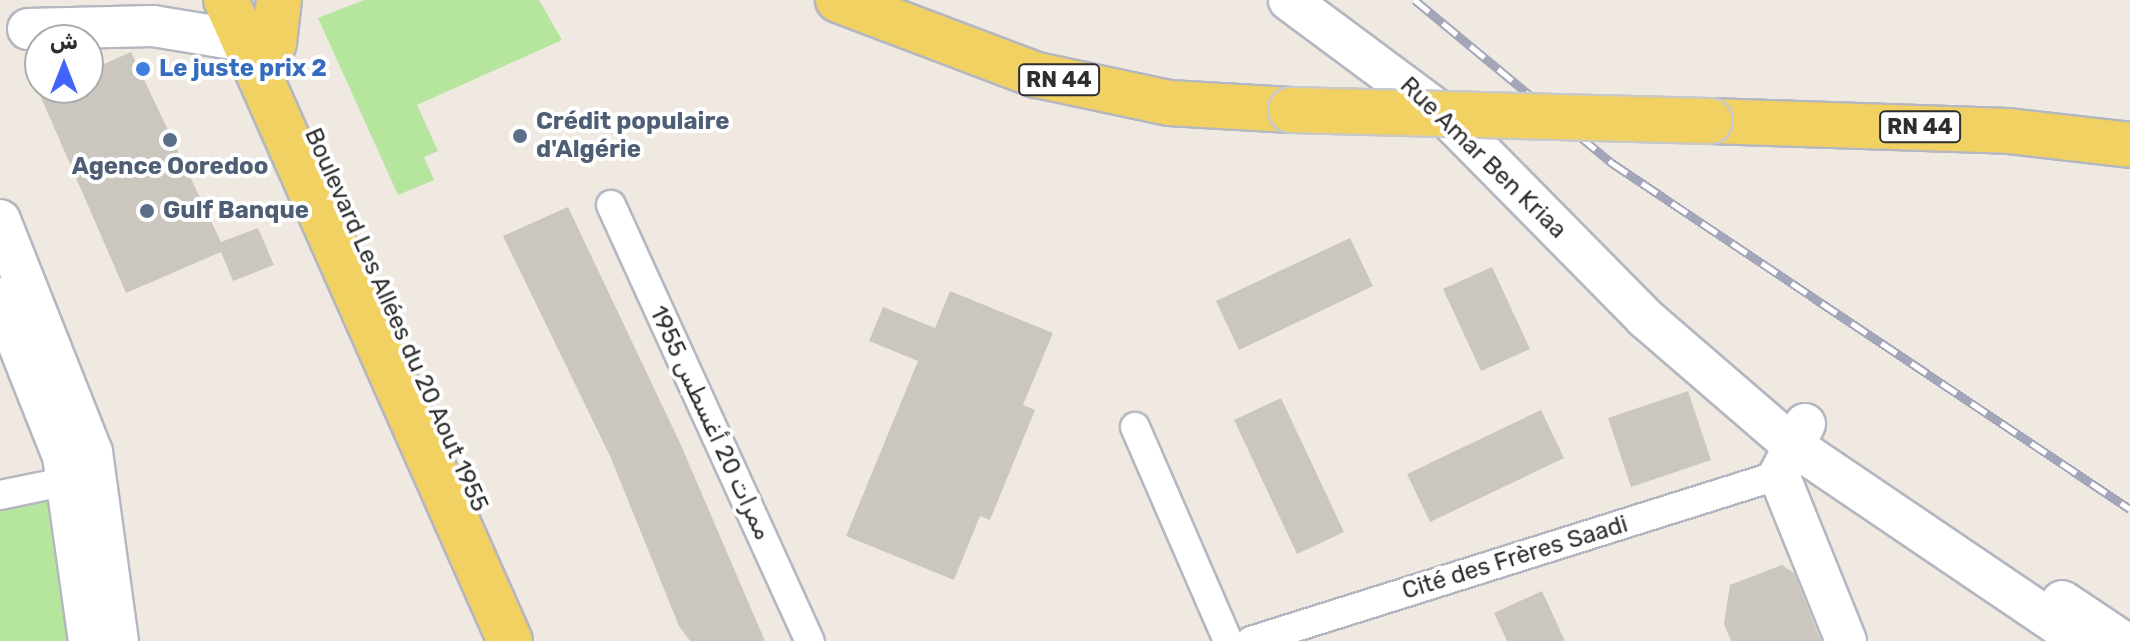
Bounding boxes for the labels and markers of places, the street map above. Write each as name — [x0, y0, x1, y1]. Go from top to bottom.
place label: Le juste prix 2 — [159, 55, 327, 83]
marker: Le juste prix 2 — [134, 60, 152, 78]
place label: Crédit populaire d'Algérie — [536, 108, 729, 164]
marker: Crédit populaire d'Algérie — [511, 127, 529, 145]
marker: Agence Ooredoo — [161, 131, 179, 149]
place label: Agence Ooredoo — [72, 153, 268, 181]
place label: Gulf Banque — [163, 197, 310, 225]
marker: Gulf Banque — [138, 202, 156, 220]

